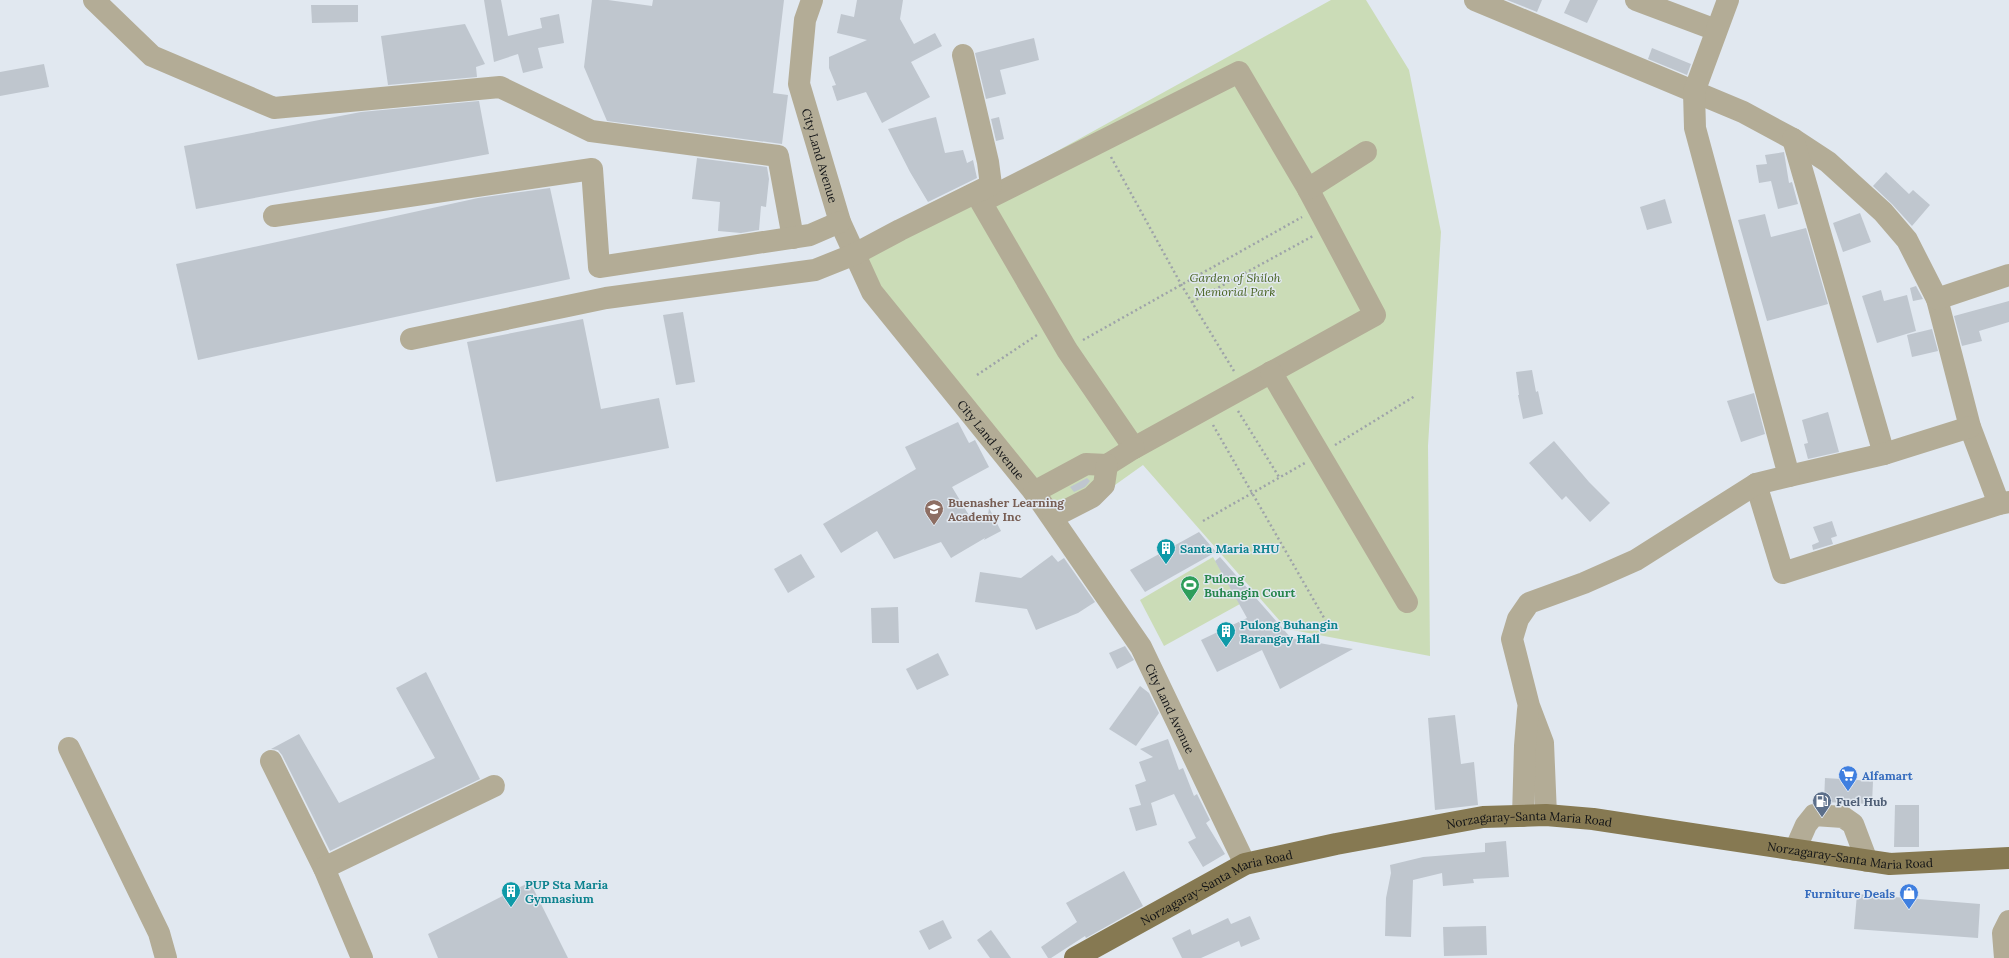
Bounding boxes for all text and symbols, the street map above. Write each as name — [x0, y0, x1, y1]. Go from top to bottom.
street label: City Land Avenue — [799, 106, 842, 205]
park label: Garden of Shiloh Memorial Park — [1189, 270, 1281, 299]
street label: City Land Avenue — [955, 397, 1028, 482]
place label: Buenasher Learning Academy Inc — [948, 495, 1065, 524]
school or university icon: Buenasher Learning Academy Inc — [923, 498, 945, 526]
building icon: Santa Maria RHU — [1155, 537, 1177, 565]
place label: Santa Maria RHU — [1180, 541, 1279, 556]
place label: Pulong Buhangin Court — [1204, 571, 1297, 600]
sports icon: Pulong Buhangin Court — [1179, 574, 1201, 602]
place label: Pulong Buhangin Barangay Hall — [1240, 617, 1339, 646]
building icon: Pulong Buhangin Barangay Hall — [1215, 620, 1237, 648]
street label: City Land Avenue — [1142, 661, 1198, 756]
supermarket icon: Alfamart — [1837, 764, 1859, 792]
place label: Alfamart — [1862, 768, 1914, 783]
fuel station icon: Fuel Hub — [1811, 790, 1833, 818]
place label: Fuel Hub — [1836, 794, 1887, 809]
street label: Norzagaray-Santa Maria Road — [1445, 807, 1613, 831]
street label: Norzagaray-Santa Maria Road — [1766, 838, 1933, 872]
street label: Norzagaray-Santa Maria Road — [1137, 846, 1294, 928]
place label: PUP Sta Maria Gymnasium — [525, 877, 609, 906]
building icon: PUP Sta Maria Gymnasium — [500, 880, 522, 908]
shop icon: Furniture Deals — [1898, 882, 1920, 910]
place label: Furniture Deals — [1804, 886, 1895, 901]

